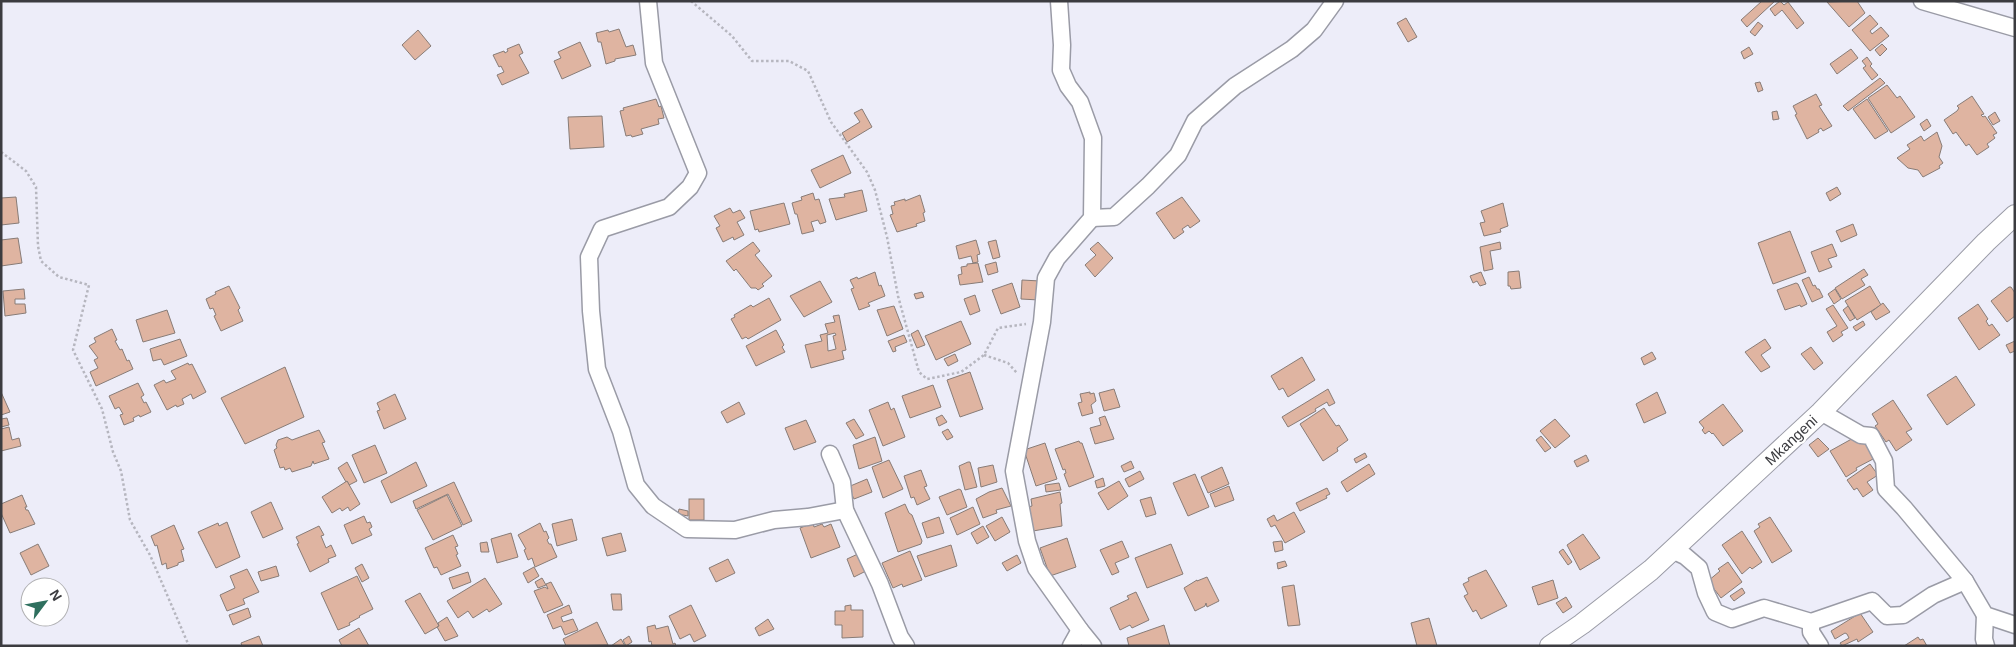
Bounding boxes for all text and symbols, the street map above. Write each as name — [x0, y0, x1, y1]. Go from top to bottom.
street label: Mkangeni — [1761, 412, 1821, 468]
north arrow — [20, 577, 70, 627]
text: N — [47, 587, 65, 604]

